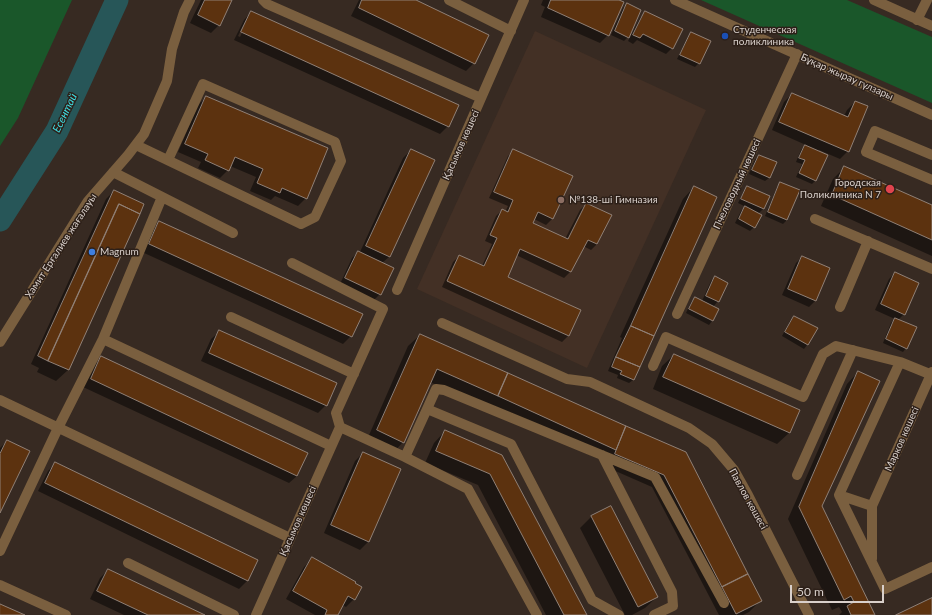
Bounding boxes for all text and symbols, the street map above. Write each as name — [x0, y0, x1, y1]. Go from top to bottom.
place label: Студенческая поликлиника — [733, 24, 796, 48]
marker: Студенческая поликлиника — [720, 31, 730, 41]
street label: Бұқар жырау гүлзары — [799, 51, 895, 103]
water label: Есентай — [50, 91, 80, 135]
street label: Қасымов көшесі — [440, 108, 482, 182]
street label: Пчеловодный көшесі — [711, 137, 763, 231]
place label: Городская Поликлиника N 7 — [800, 177, 881, 200]
marker: Городская Поликлиника N 7 — [884, 183, 896, 195]
street label: Хамит Ерғалиев жағалауы — [23, 191, 99, 301]
place label: №138-ші Гимназия — [569, 194, 658, 206]
marker: №138-ші Гимназия — [556, 195, 566, 205]
place label: Magnum — [100, 246, 139, 258]
marker: Magnum — [87, 247, 97, 257]
street label: Марков көшесі — [882, 405, 922, 473]
street label: Павлов көшесі — [726, 467, 770, 531]
street label: Қасымов көшесі — [277, 484, 319, 558]
scale bar — [792, 577, 886, 603]
text: 50 m — [797, 584, 824, 599]

